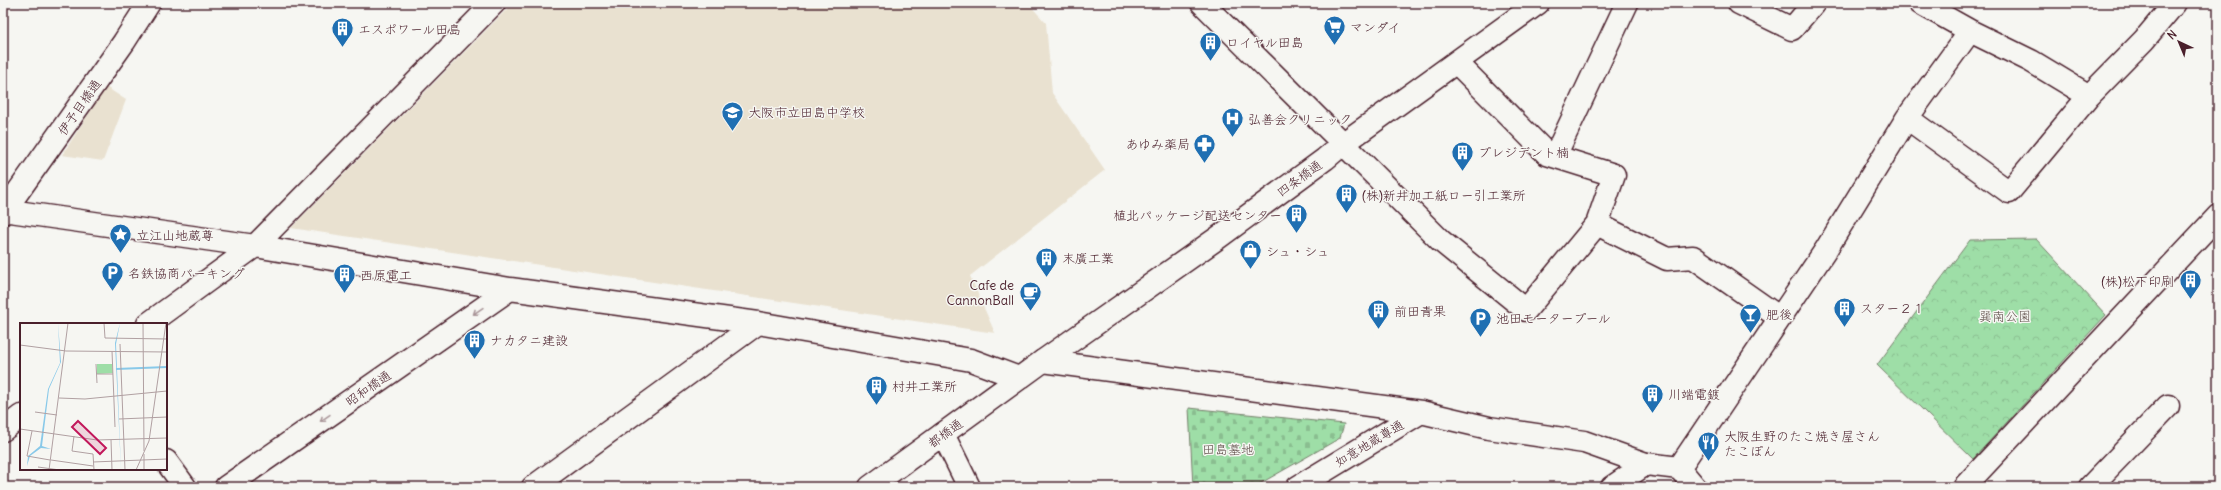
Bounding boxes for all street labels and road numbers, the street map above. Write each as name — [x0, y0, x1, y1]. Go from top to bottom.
street label: 伊予目橋通 — [54, 76, 105, 139]
street label: 四条橋通 — [1273, 156, 1325, 201]
street label: 昭和橋通 — [342, 367, 394, 410]
street label: 都橋通 — [925, 415, 966, 452]
street label: 如意地蔵尊通 — [1331, 416, 1407, 471]

